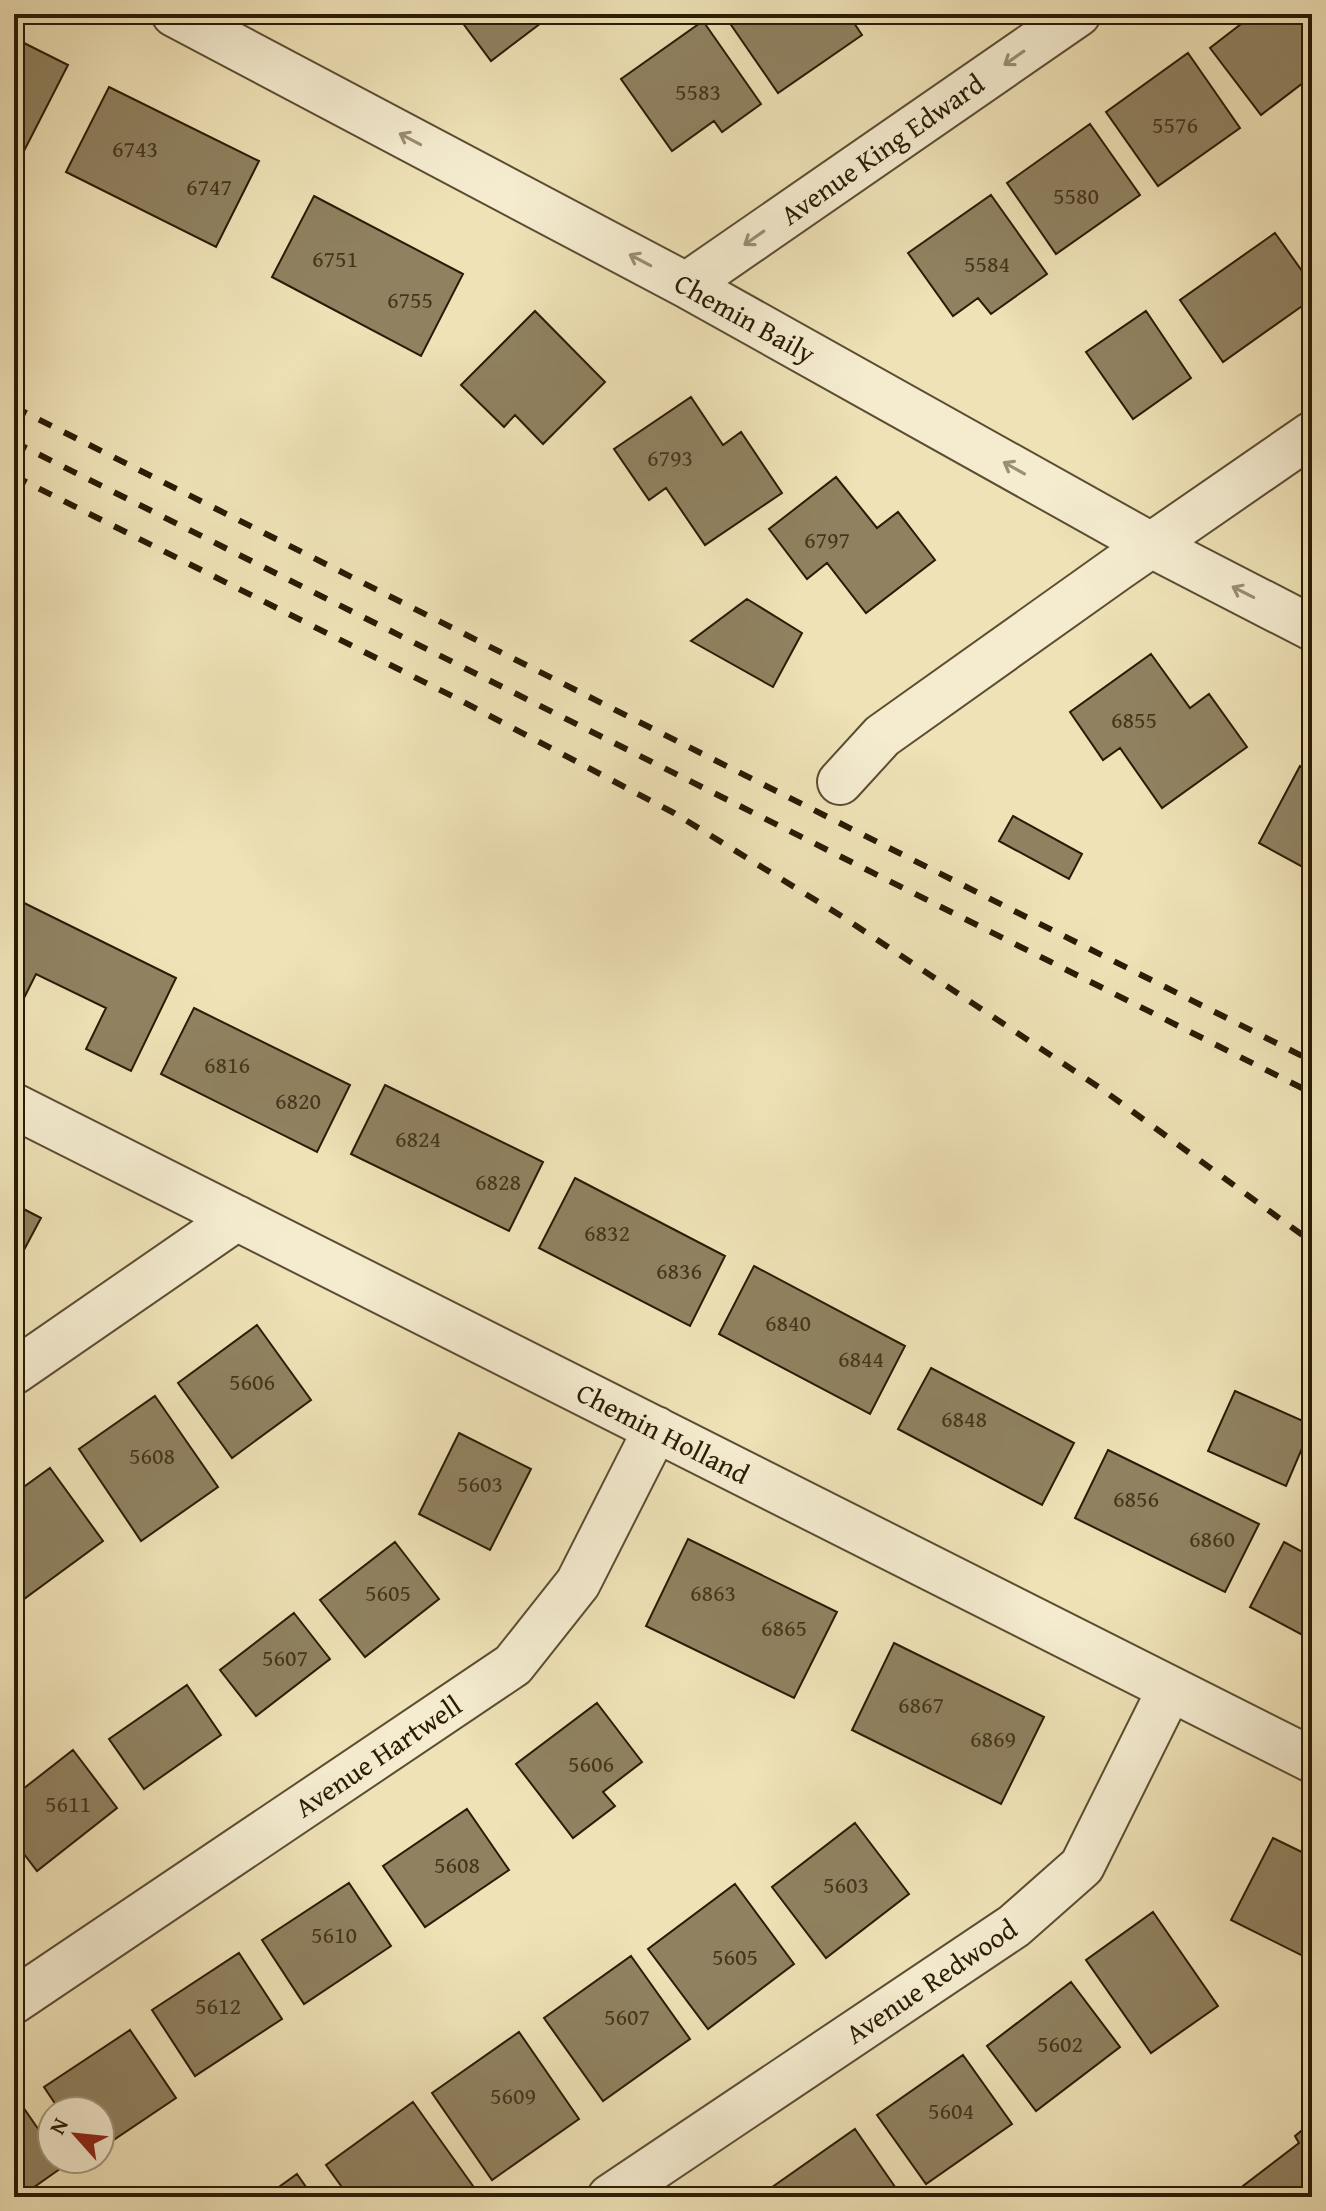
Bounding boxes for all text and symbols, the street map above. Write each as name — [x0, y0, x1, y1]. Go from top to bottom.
one-way arrow — [1004, 50, 1026, 66]
street label: Avenue King Edward — [771, 63, 992, 234]
house number: 5583 — [675, 74, 721, 109]
house number: 5576 — [1152, 107, 1198, 142]
one-way arrow — [399, 130, 423, 146]
house number: 6743 — [112, 131, 158, 166]
house number: 6747 — [186, 169, 232, 204]
house number: 5580 — [1053, 178, 1099, 213]
one-way arrow — [744, 230, 766, 246]
house number: 6751 — [312, 241, 358, 276]
house number: 5584 — [964, 246, 1010, 281]
one-way arrow — [629, 252, 652, 268]
street label: Chemin Baily — [667, 262, 823, 373]
house number: 6755 — [387, 282, 433, 317]
house number: 6793 — [647, 440, 693, 475]
one-way arrow — [1003, 460, 1026, 476]
house number: 6797 — [804, 522, 850, 557]
one-way arrow — [1231, 584, 1255, 600]
house number: 6855 — [1111, 702, 1157, 737]
house number: 6816 — [204, 1047, 250, 1082]
house number: 6820 — [275, 1083, 321, 1118]
house number: 6824 — [395, 1121, 441, 1156]
house number: 6828 — [475, 1164, 521, 1199]
house number: 6832 — [584, 1215, 630, 1250]
house number: 6836 — [656, 1253, 702, 1288]
house number: 6840 — [765, 1305, 811, 1340]
house number: 6844 — [838, 1341, 884, 1376]
house number: 5606 — [229, 1364, 275, 1399]
street label: Chemin Holland — [570, 1371, 757, 1494]
house number: 6848 — [941, 1401, 987, 1436]
house number: 5608 — [129, 1438, 175, 1473]
house number: 5603 — [457, 1466, 503, 1501]
house number: 6856 — [1113, 1481, 1159, 1516]
house number: 6860 — [1189, 1521, 1235, 1556]
house number: 5605 — [365, 1575, 411, 1610]
house number: 6863 — [690, 1575, 736, 1610]
house number: 6865 — [761, 1610, 807, 1645]
house number: 5607 — [262, 1640, 308, 1675]
street label: Avenue Hartwell — [286, 1684, 470, 1827]
house number: 6867 — [898, 1687, 944, 1722]
house number: 6869 — [970, 1721, 1016, 1756]
house number: 5606 — [568, 1746, 614, 1781]
house number: 5611 — [45, 1786, 91, 1821]
house number: 5608 — [434, 1847, 480, 1882]
house number: 5603 — [823, 1867, 869, 1902]
street label: Avenue Redwood — [837, 1908, 1025, 2053]
house number: 5610 — [311, 1917, 357, 1952]
house number: 5605 — [712, 1939, 758, 1974]
house number: 5612 — [195, 1988, 241, 2023]
house number: 5607 — [604, 1999, 650, 2034]
house number: 5602 — [1037, 2026, 1083, 2061]
house number: 5609 — [490, 2078, 536, 2113]
house number: 5604 — [928, 2093, 974, 2128]
north arrow — [36, 2095, 116, 2175]
text: N — [41, 2112, 76, 2140]

